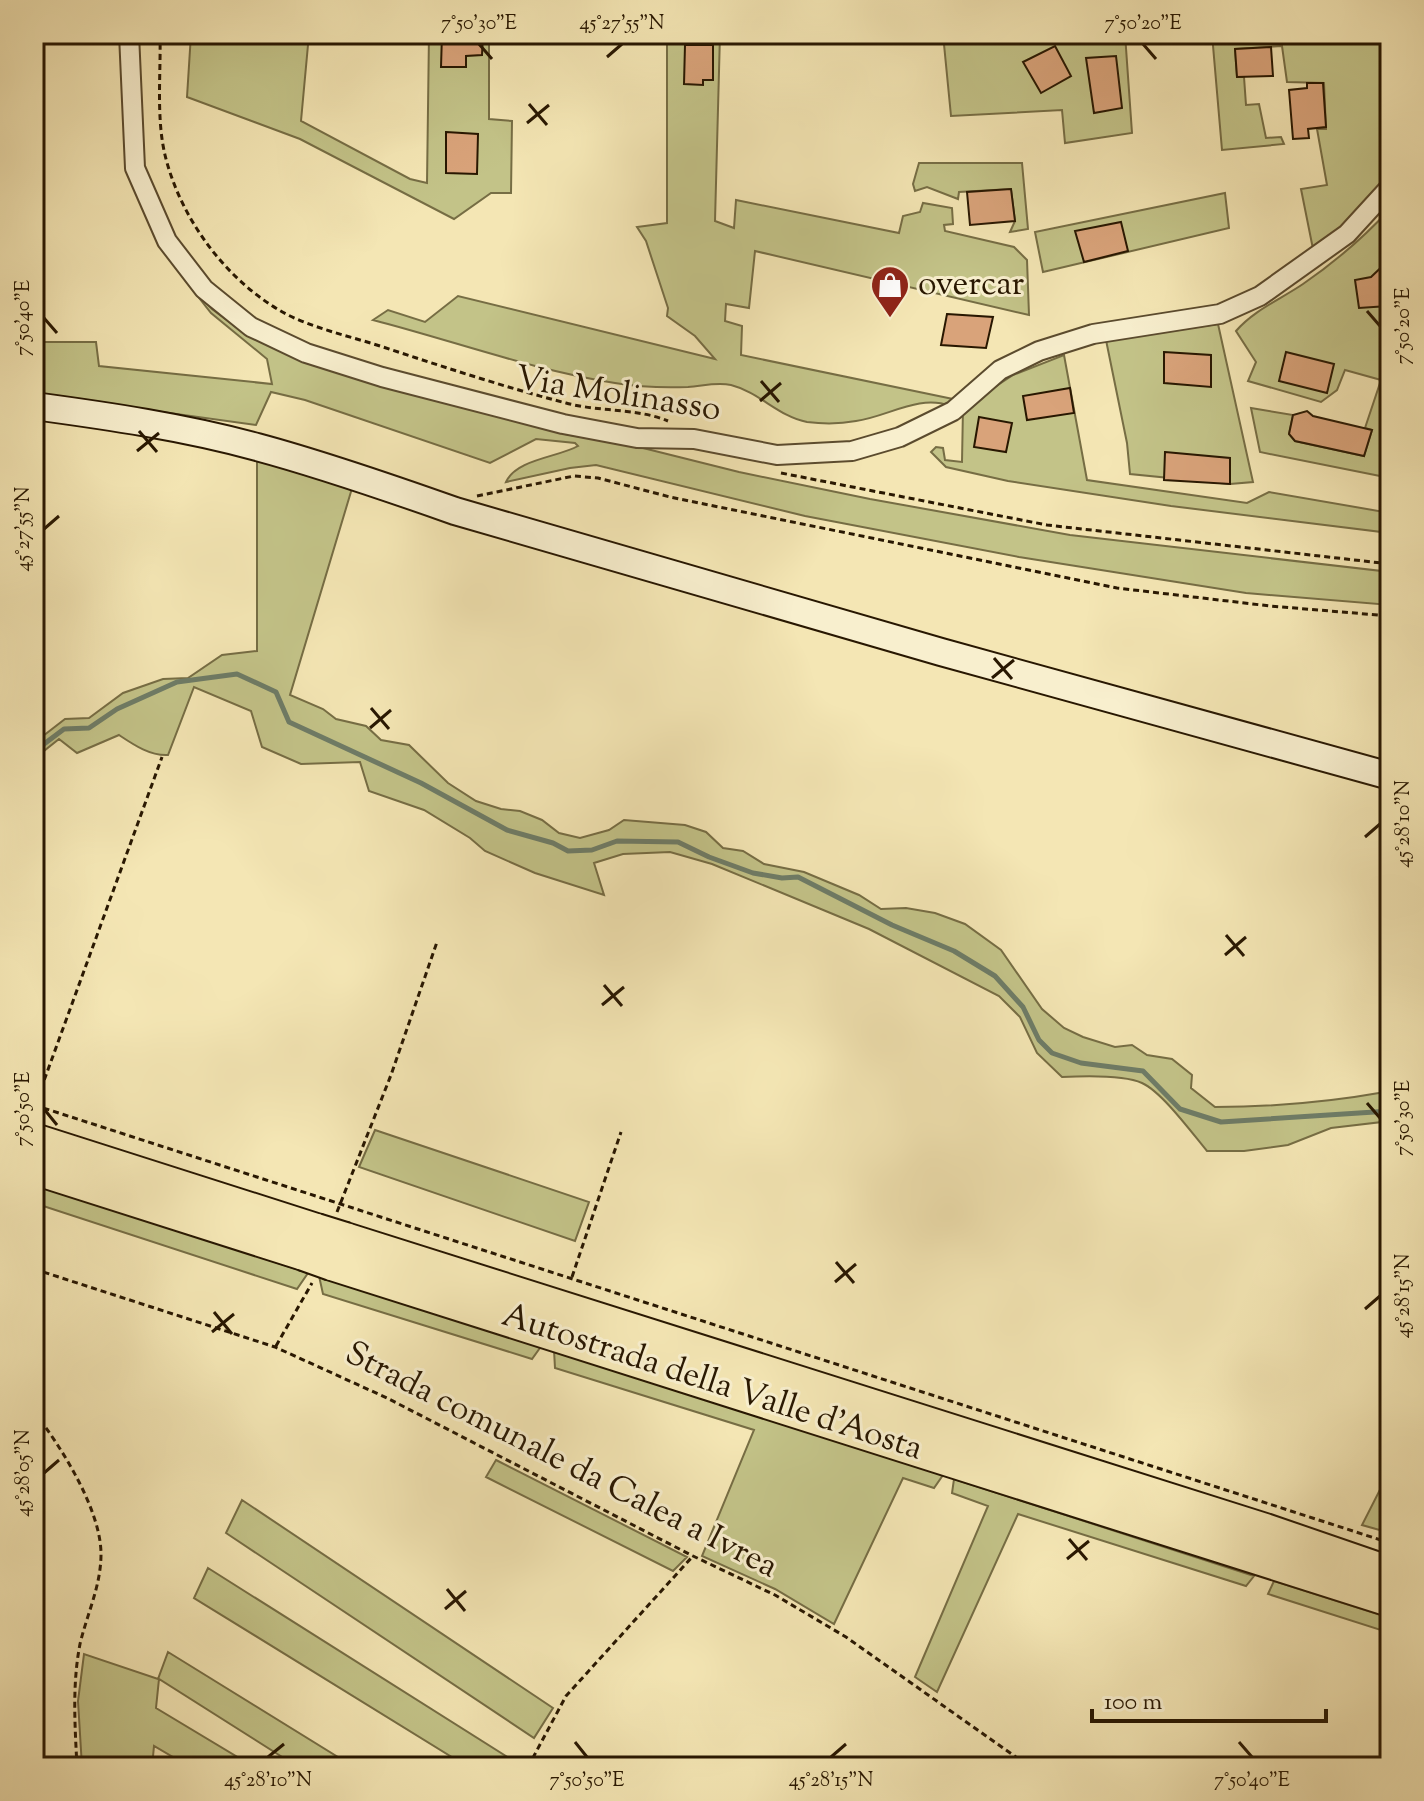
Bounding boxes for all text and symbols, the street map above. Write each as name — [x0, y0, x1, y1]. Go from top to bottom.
text: 7°50'30"E — [441, 10, 517, 39]
text: 45°27'55"N — [580, 10, 665, 39]
text: 7°50'20"E — [1104, 10, 1182, 39]
place label: overcar — [918, 261, 1025, 310]
shop icon: overcar — [869, 264, 911, 319]
text: 7°50'40"E — [10, 280, 39, 356]
text: 7°50'20"E — [1390, 287, 1419, 365]
street label: Via Molinasso — [512, 355, 724, 435]
text: 45°27'55"N — [10, 486, 39, 571]
text: 45°28'10"N — [1390, 780, 1419, 868]
text: 7°50'50"E — [10, 1072, 39, 1146]
text: 7°50'30"E — [1390, 1080, 1419, 1156]
text: 45°28'15"N — [1390, 1254, 1419, 1338]
street label: Autostrada della Valle d'Aosta — [495, 1292, 929, 1474]
street label: Strada comunale da Calea a Ivrea — [336, 1330, 786, 1592]
text: 45°28'05"N — [10, 1429, 39, 1517]
scale bar — [1092, 1673, 1326, 1723]
text: 100 m — [1104, 1686, 1162, 1720]
text: 45°28'10"N — [224, 1767, 312, 1796]
text: 7°50'50"E — [550, 1767, 624, 1796]
text: 45°28'15"N — [789, 1767, 873, 1796]
text: 7°50'40"E — [1214, 1767, 1290, 1796]

